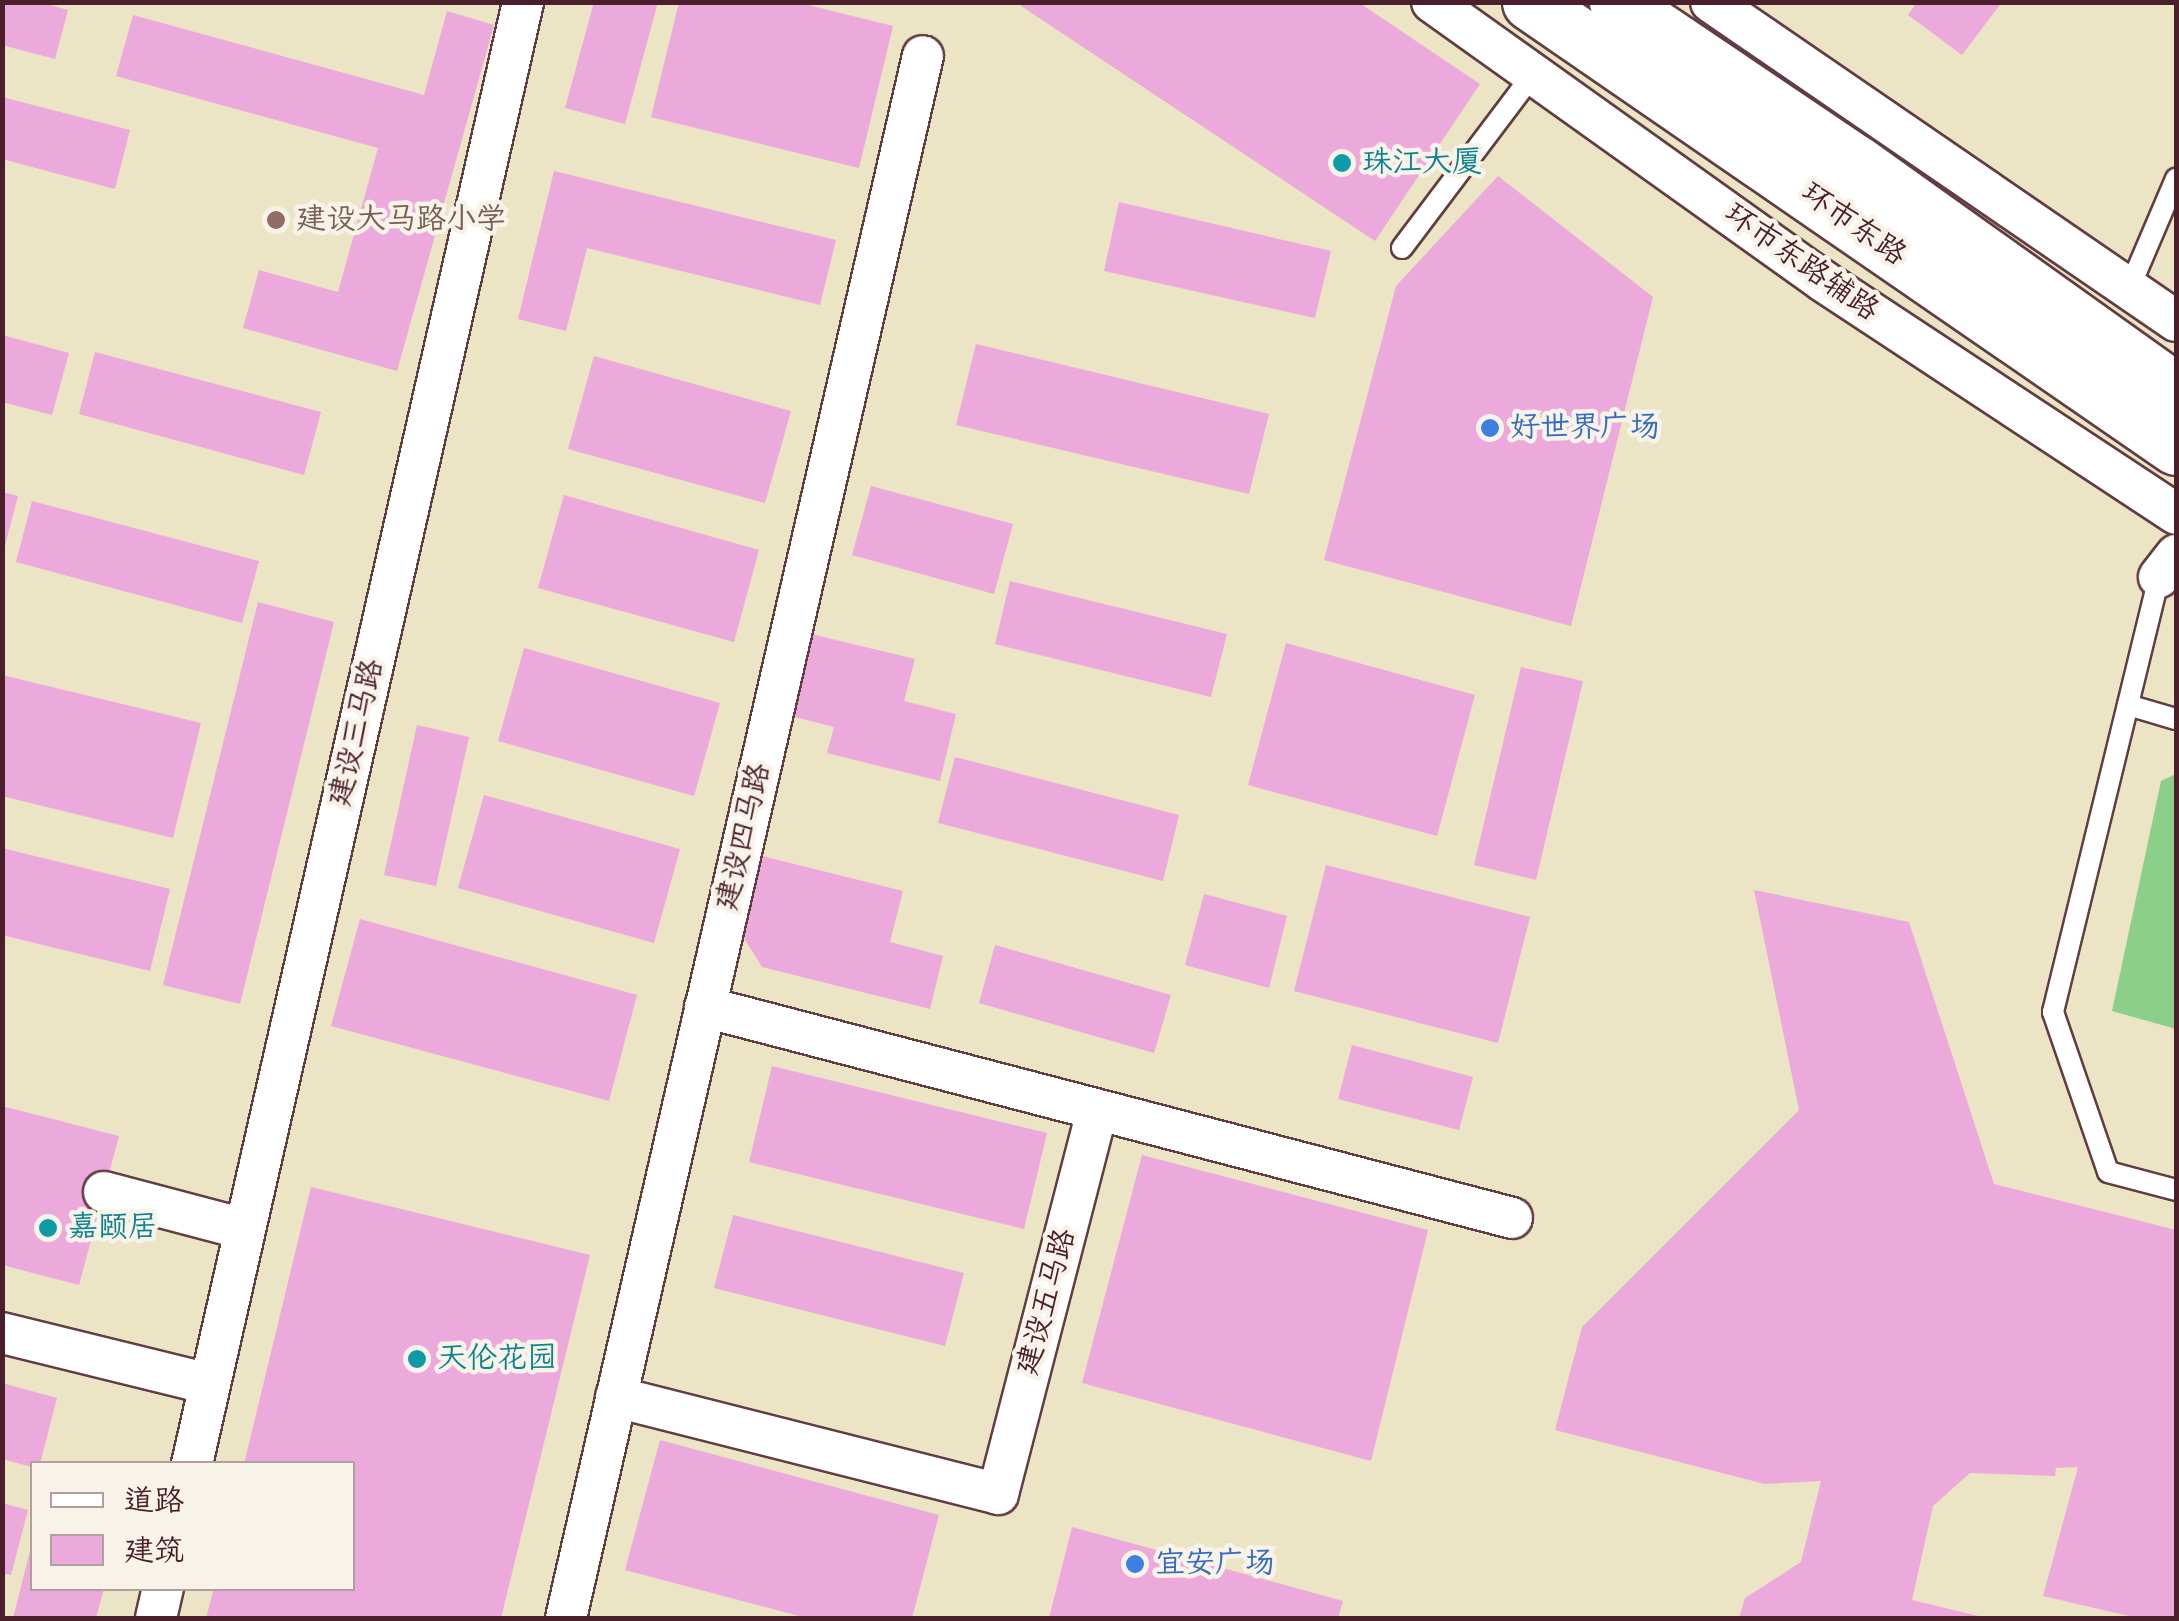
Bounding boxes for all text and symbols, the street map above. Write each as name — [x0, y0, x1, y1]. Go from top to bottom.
place label: 珠江大厦 — [1362, 145, 1482, 181]
marker: 珠江大厦 — [1331, 152, 1353, 174]
street label: 环市东路 — [1794, 176, 1912, 274]
street label: 环市东路辅路 — [1717, 197, 1885, 329]
place label: 建设大马路小学 — [296, 202, 506, 238]
marker: 建设大马路小学 — [265, 209, 287, 231]
place label: 好世界广场 — [1510, 410, 1660, 446]
marker: 好世界广场 — [1479, 417, 1501, 439]
street label: 建设三马路 — [323, 656, 391, 810]
street label: 建设四马路 — [710, 760, 778, 914]
place label: 嘉颐居 — [68, 1210, 158, 1246]
marker: 嘉颐居 — [37, 1217, 59, 1239]
street label: 建设五马路 — [1010, 1225, 1084, 1379]
place label: 天伦花园 — [437, 1341, 557, 1377]
marker: 天伦花园 — [406, 1348, 428, 1370]
legend — [30, 1461, 355, 1591]
text: 道路 — [124, 1482, 184, 1521]
text: 建筑 — [124, 1532, 184, 1571]
place label: 宜安广场 — [1155, 1546, 1275, 1582]
marker: 宜安广场 — [1124, 1553, 1146, 1575]

